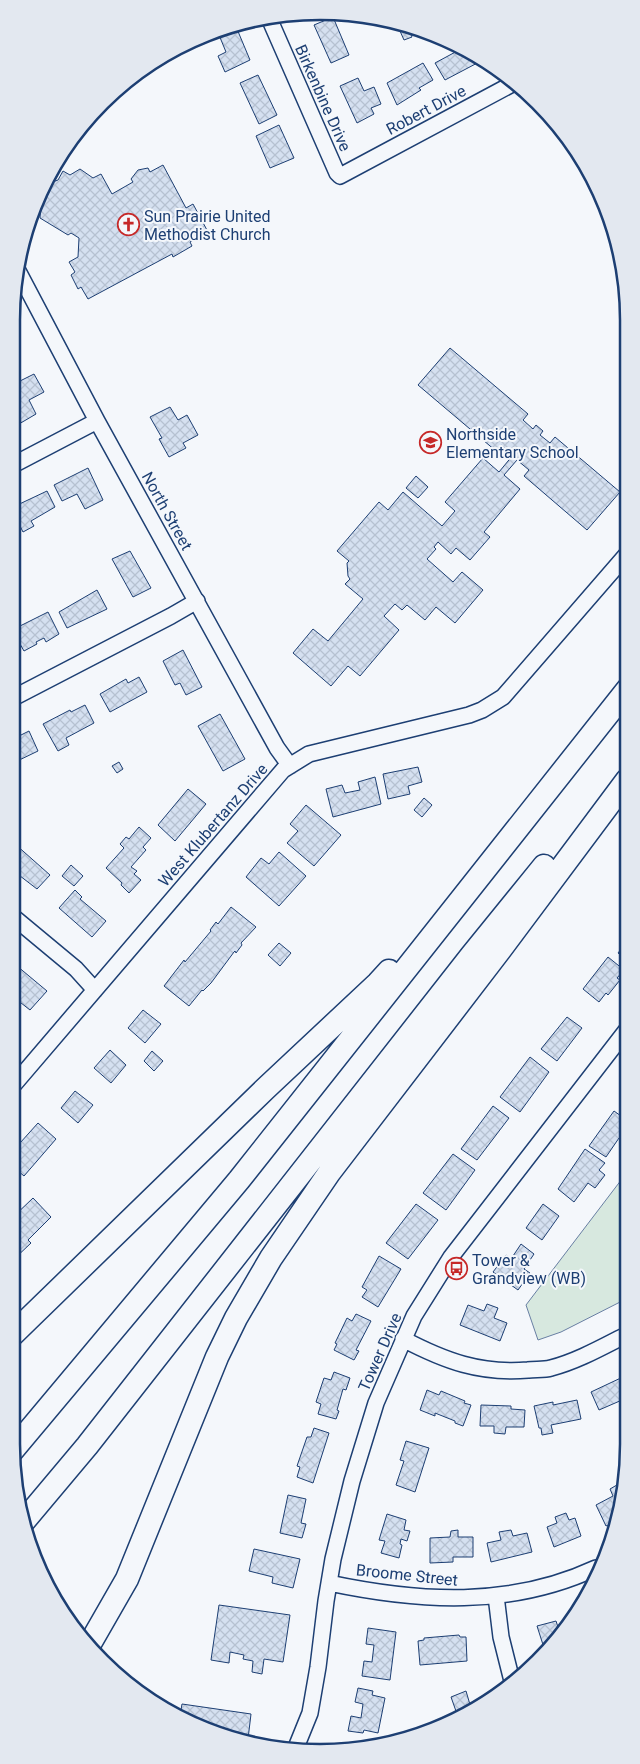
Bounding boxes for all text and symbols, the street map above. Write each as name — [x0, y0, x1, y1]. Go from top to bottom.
street label: Birkenbine Drive — [291, 42, 355, 154]
street label: Robert Drive — [383, 81, 469, 139]
place label: Sun Prairie United Methodist Church — [144, 207, 271, 244]
church icon: Sun Prairie United Methodist Church — [116, 213, 140, 237]
place label: Northside Elementary School — [446, 425, 579, 462]
school or university icon: Northside Elementary School — [418, 431, 442, 455]
street label: North Street — [138, 469, 196, 553]
street label: West Klubertanz Drive — [154, 760, 272, 890]
place label: Tower & Grandview (WB) — [472, 1251, 586, 1288]
bus stop icon: Tower & Grandview (WB) — [444, 1257, 468, 1281]
street label: Tower Drive — [354, 1310, 406, 1394]
street label: Broome Street — [355, 1560, 459, 1590]

